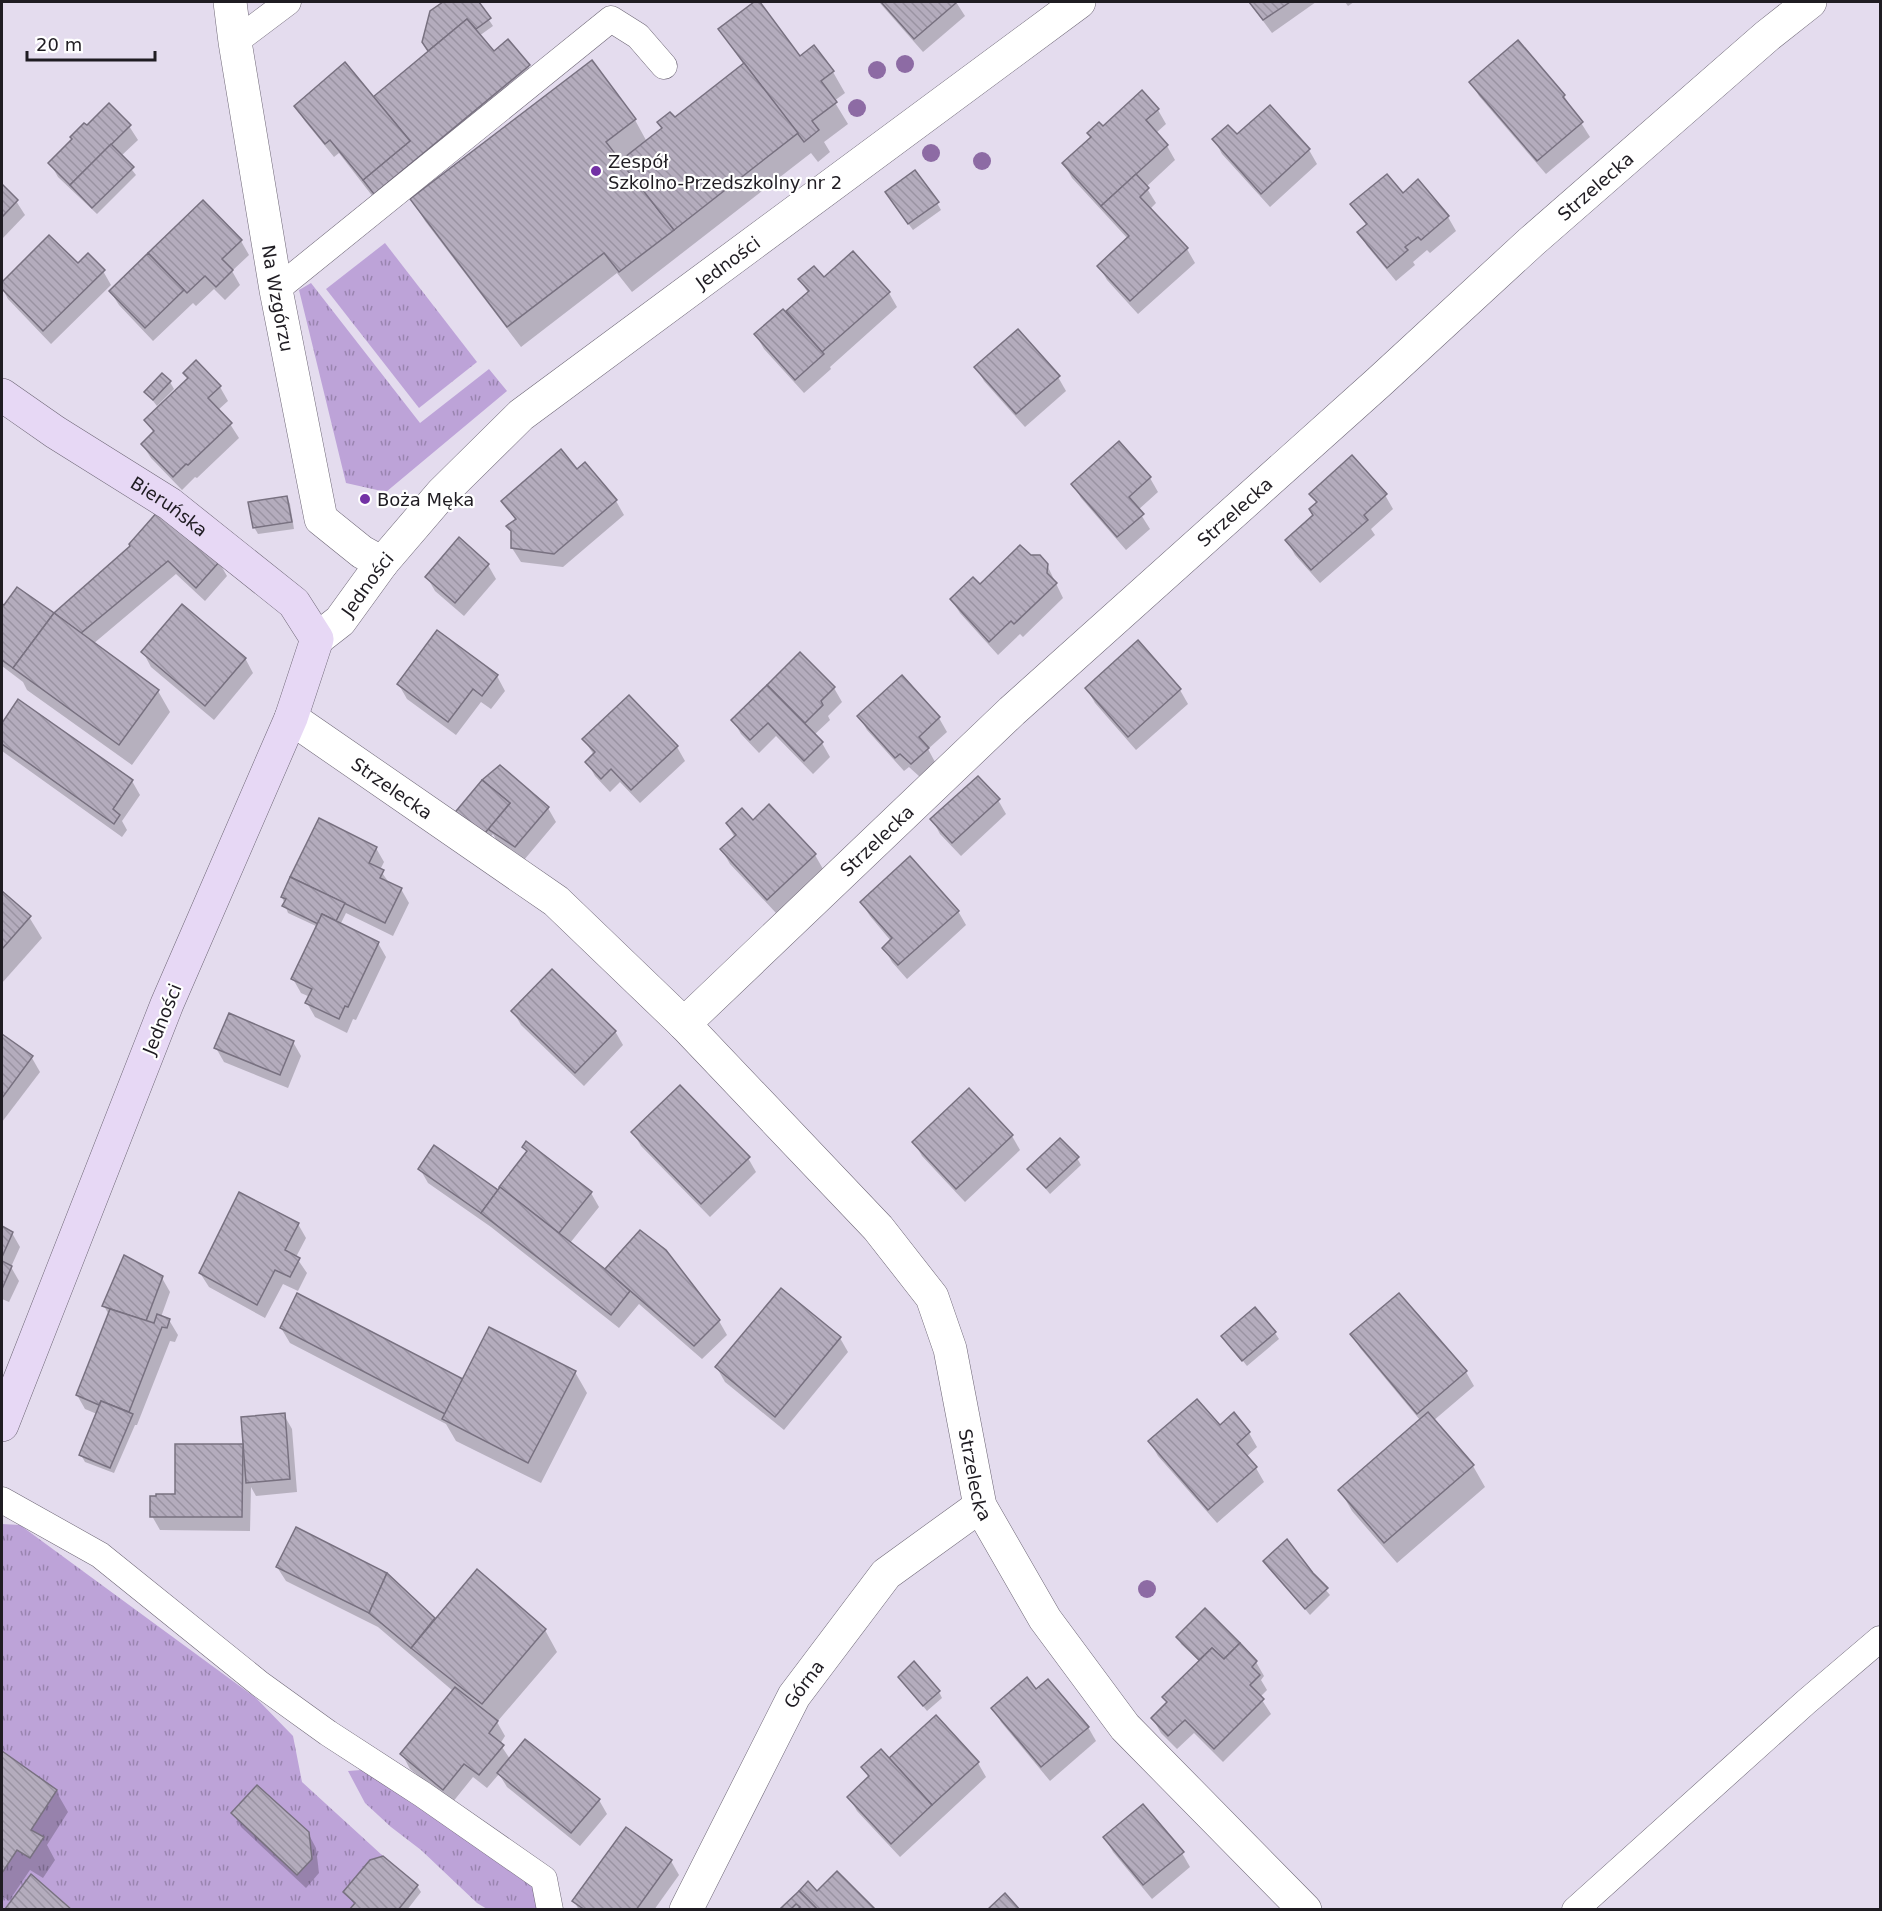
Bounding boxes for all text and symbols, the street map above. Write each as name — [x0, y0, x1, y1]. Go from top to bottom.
scale bar — [27, 24, 154, 62]
text: 20 m — [36, 34, 82, 55]
street label: Strzelecka — [1553, 147, 1637, 225]
place label: Zespół Szkolno-Przedszkolny nr 2 — [608, 151, 842, 193]
marker: Zespół Szkolno-Przedszkolny nr 2 — [589, 164, 603, 178]
street label: Jedności — [691, 232, 764, 293]
street label: Na Wzgórzu — [258, 243, 298, 353]
street label: Bieruńska — [127, 472, 212, 540]
street label: Strzelecka — [1193, 473, 1276, 551]
place label: Boża Męka — [377, 489, 474, 510]
marker: Boża Męka — [358, 492, 372, 506]
street label: Jedności — [336, 547, 397, 621]
street label: Strzelecka — [348, 753, 437, 823]
street label: Strzelecka — [835, 800, 918, 880]
street label: Jedności — [138, 981, 186, 1058]
street label: Strzelecka — [955, 1427, 997, 1524]
street label: Górna — [779, 1656, 828, 1711]

